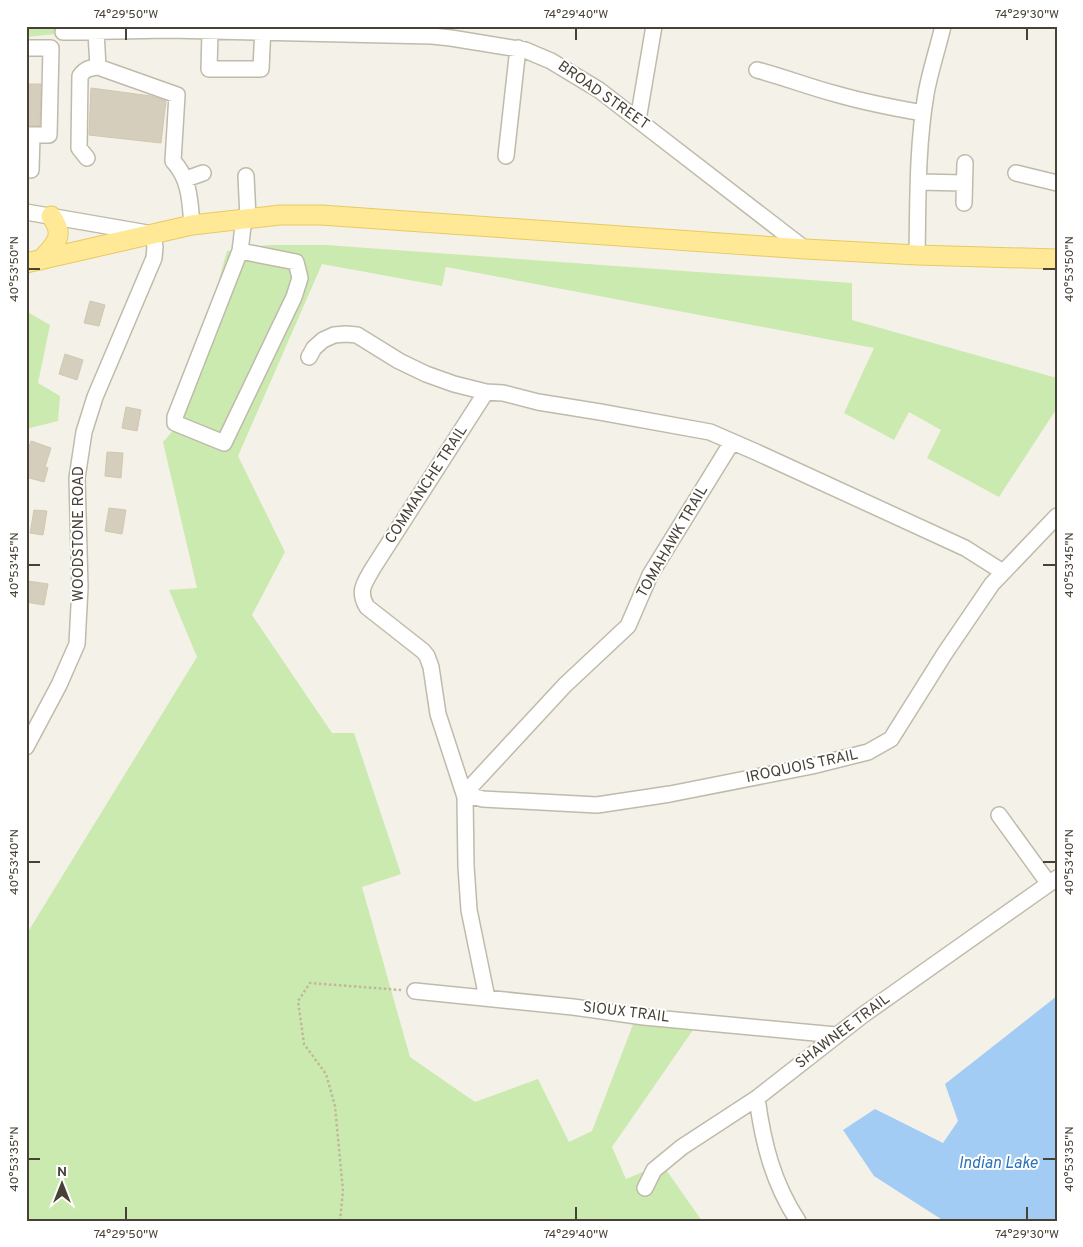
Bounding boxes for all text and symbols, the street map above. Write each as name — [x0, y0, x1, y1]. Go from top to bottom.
text: 74°29'50"W — [94, 7, 158, 23]
text: 74°29'40"W — [544, 7, 608, 23]
text: 74°29'30"W — [995, 7, 1059, 23]
street label: BROAD STREET — [553, 57, 653, 135]
text: 40°53'50"N — [7, 236, 23, 302]
text: 40°53'50"N — [1062, 236, 1078, 302]
street label: COMMANCHE TRAIL — [382, 422, 472, 548]
street label: WOODSTONE ROAD — [70, 466, 89, 602]
street label: TOMAHAWK TRAIL — [633, 483, 713, 601]
text: 40°53'45"N — [7, 532, 23, 598]
text: 40°53'45"N — [1062, 532, 1078, 598]
street label: IROQUOIS TRAIL — [744, 746, 860, 788]
text: 40°53'40"N — [7, 829, 23, 895]
text: 40°53'40"N — [1062, 829, 1078, 895]
street label: SHAWNEE TRAIL — [792, 990, 894, 1074]
street label: SIOUX TRAIL — [582, 998, 670, 1028]
text: 40°53'35"N — [7, 1126, 23, 1192]
text: 40°53'35"N — [1062, 1126, 1078, 1192]
water label: Indian Lake — [959, 1154, 1038, 1174]
north arrow — [38, 1160, 88, 1210]
text: N — [57, 1164, 67, 1181]
text: 74°29'50"W — [94, 1227, 158, 1243]
text: 74°29'40"W — [544, 1227, 608, 1243]
text: 74°29'30"W — [995, 1227, 1059, 1243]

